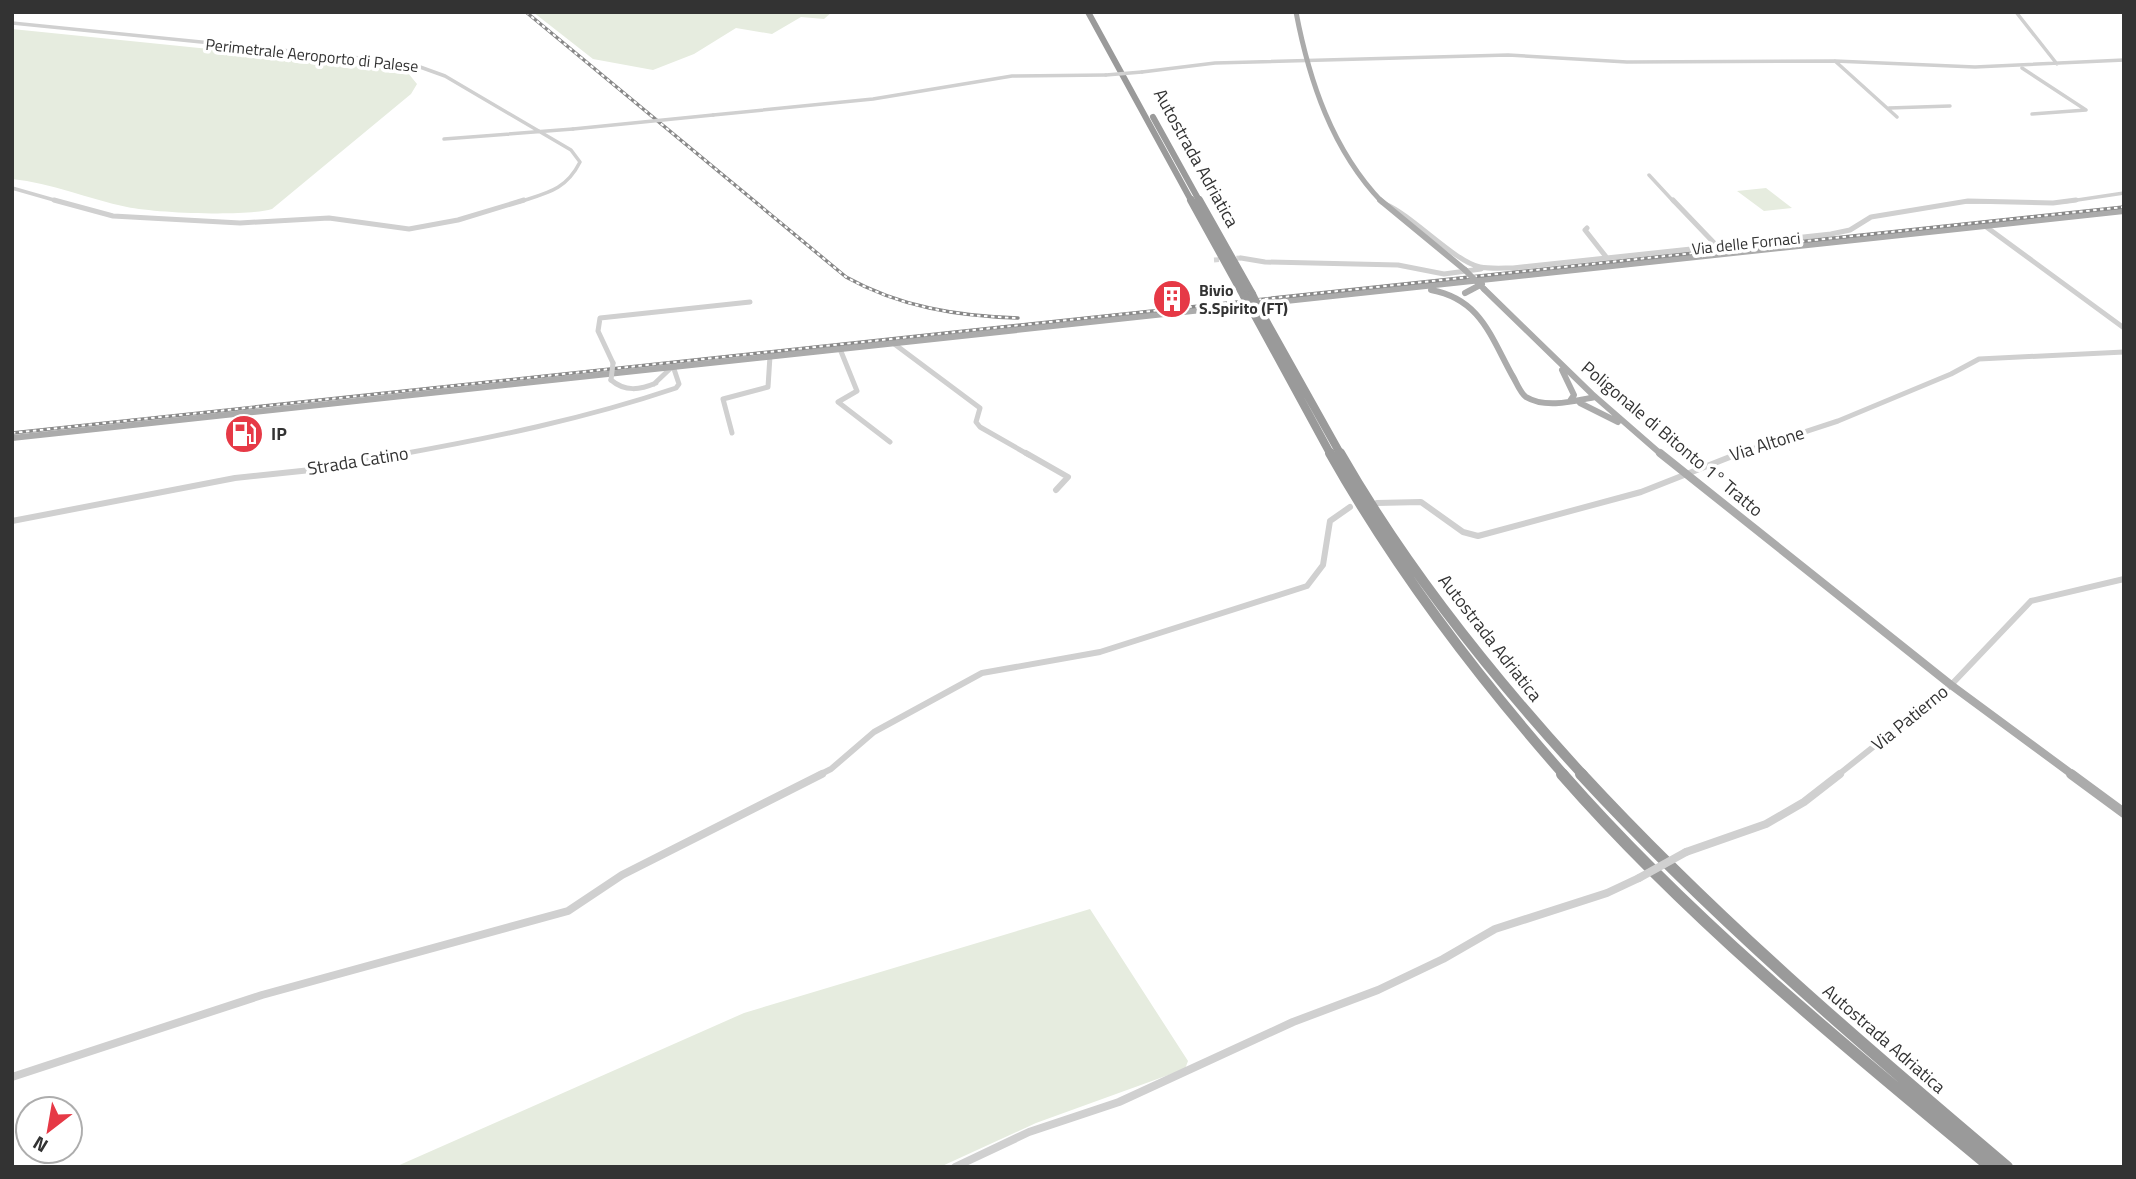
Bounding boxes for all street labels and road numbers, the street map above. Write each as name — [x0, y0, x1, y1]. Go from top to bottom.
street label: Perimetrale Aeroporto di Palese — [204, 32, 420, 78]
street label: Autostrada Adriatica — [1147, 83, 1246, 232]
street label: Via delle Fornaci — [1690, 225, 1802, 261]
street label: Poligonale di Bitonto 1° Tratto — [1576, 354, 1769, 523]
street label: Via Altone — [1726, 419, 1808, 468]
street label: Strada Catino — [305, 439, 410, 482]
street label: Autostrada Adriatica — [1432, 568, 1549, 707]
street label: Via Patierno — [1866, 678, 1954, 757]
street label: Autostrada Adriatica — [1817, 978, 1952, 1100]

